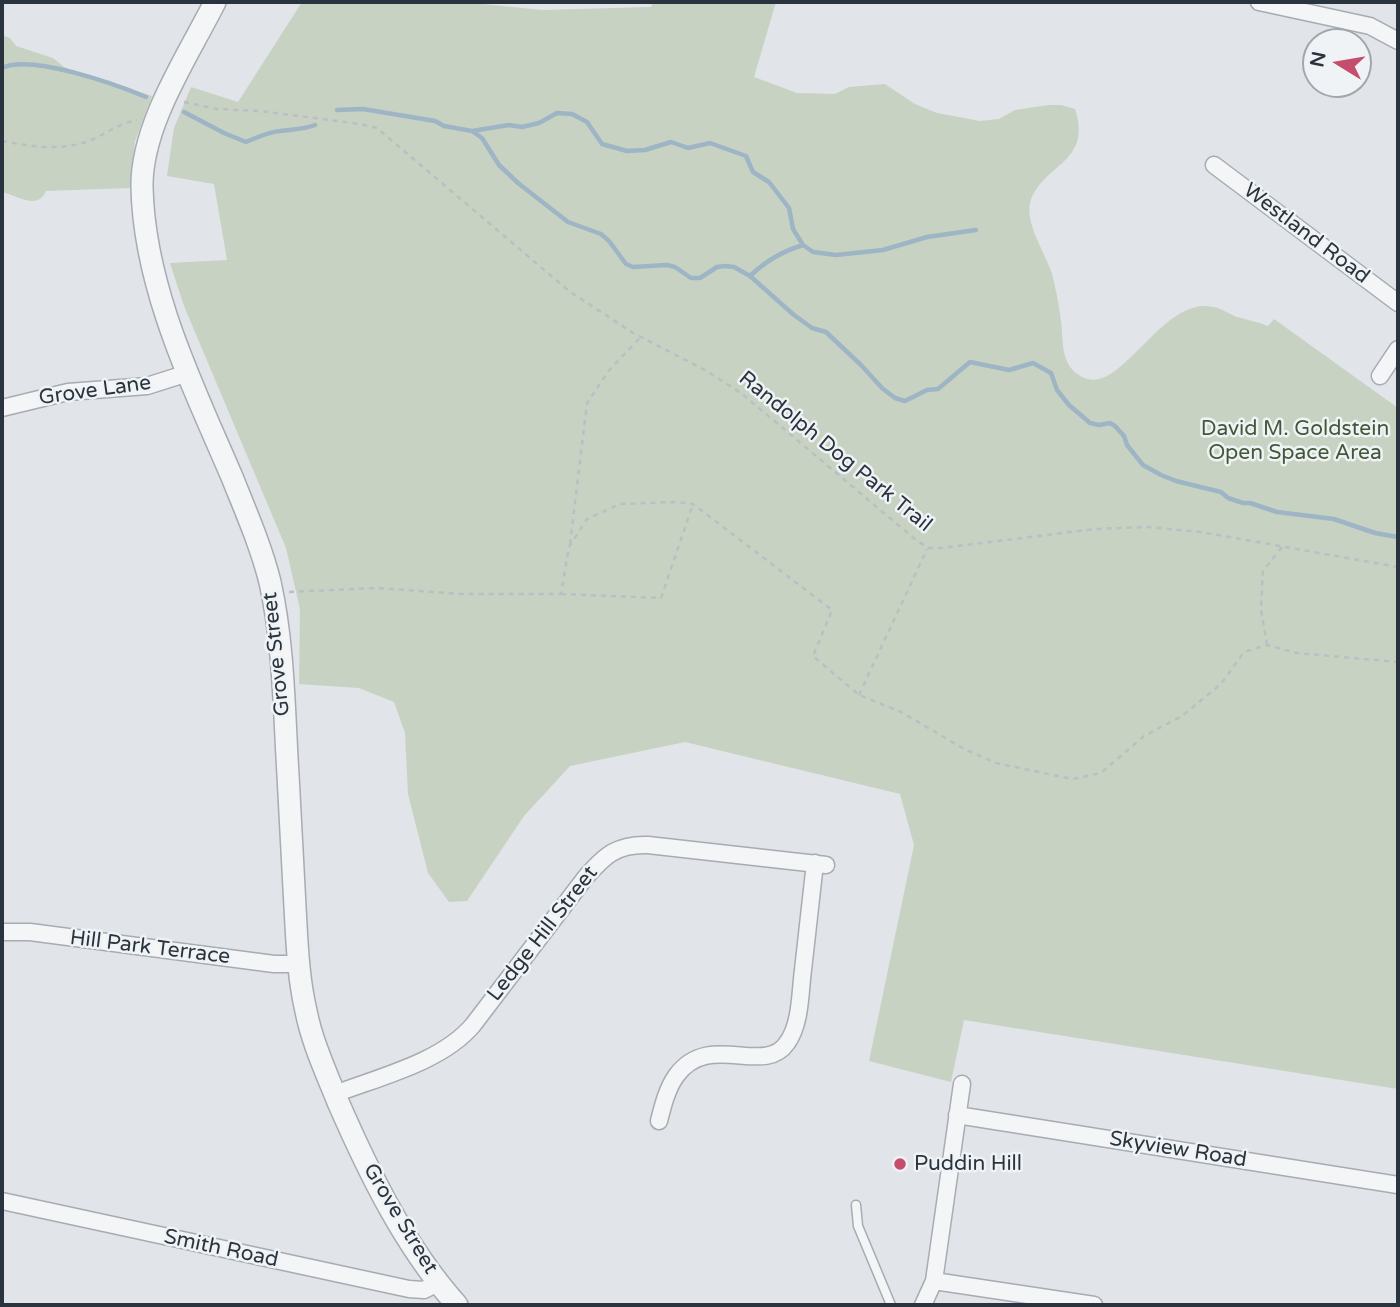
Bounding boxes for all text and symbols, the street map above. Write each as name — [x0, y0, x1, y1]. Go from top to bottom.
north arrow — [1302, 28, 1372, 98]
text: N — [1306, 50, 1331, 69]
street label: Westland Road — [1238, 178, 1374, 290]
street label: Randolph Dog Park Trail — [733, 366, 937, 538]
street label: Grove Lane — [37, 371, 153, 411]
park label: David M. Goldstein Open Space Area — [1201, 416, 1389, 466]
street label: Grove Street — [258, 591, 296, 717]
street label: Ledge Hill Street — [482, 861, 604, 1007]
street label: Hill Park Terrace — [68, 926, 232, 970]
street label: Skyview Road — [1108, 1127, 1248, 1173]
place label: Puddin Hill — [914, 1151, 1022, 1177]
marker: Puddin Hill — [892, 1156, 908, 1172]
street label: Grove Street — [357, 1159, 443, 1279]
street label: Smith Road — [161, 1225, 281, 1273]

